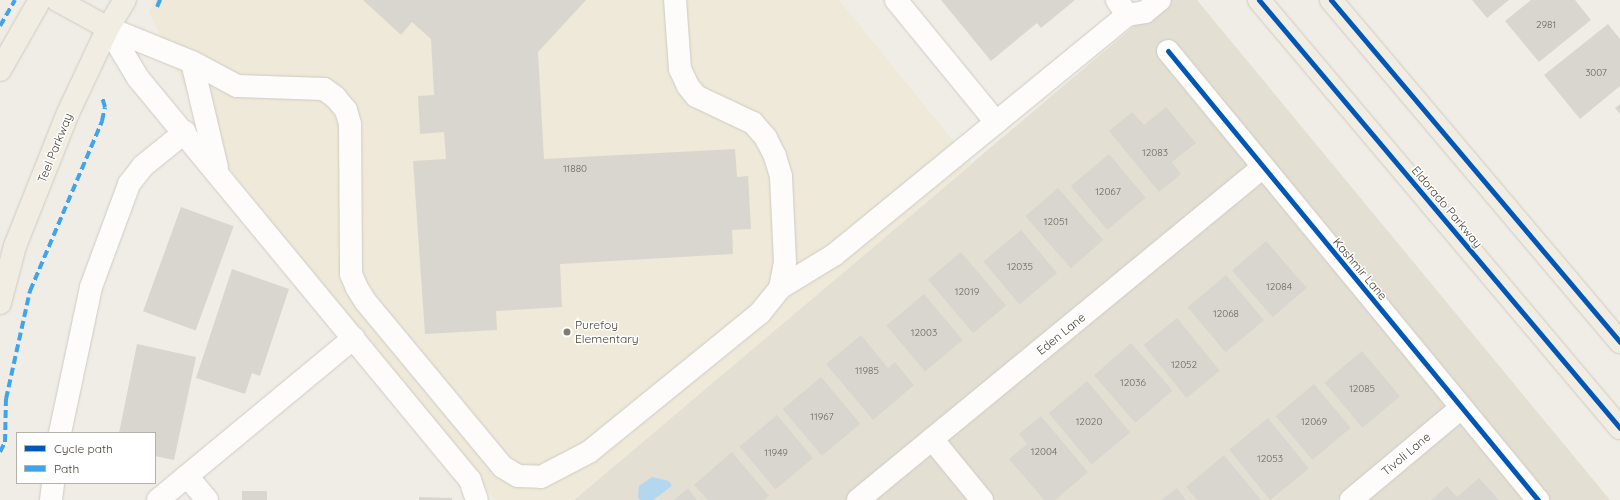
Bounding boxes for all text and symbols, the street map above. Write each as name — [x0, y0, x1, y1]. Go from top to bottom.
house number: 2981 — [1536, 19, 1556, 31]
house number: 3007 — [1585, 67, 1607, 79]
street label: Teel Parkway — [34, 111, 76, 185]
house number: 12083 — [1142, 147, 1168, 159]
house number: 11880 — [563, 163, 587, 175]
street label: Eldorado Parkway — [1409, 163, 1485, 251]
house number: 12067 — [1095, 186, 1121, 198]
house number: 12051 — [1044, 216, 1068, 228]
street label: Kashmir Lane — [1330, 235, 1390, 303]
house number: 12035 — [1007, 261, 1033, 273]
house number: 12084 — [1266, 281, 1292, 293]
house number: 12019 — [955, 286, 979, 298]
house number: 12068 — [1213, 308, 1239, 320]
street label: Eden Lane — [1034, 310, 1088, 358]
place label: Purefoy Elementary — [575, 318, 639, 346]
marker: Purefoy Elementary — [562, 327, 572, 337]
house number: 12003 — [911, 327, 937, 339]
house number: 12052 — [1171, 359, 1197, 371]
house number: 11985 — [855, 365, 879, 377]
house number: 12036 — [1120, 377, 1146, 389]
house number: 12085 — [1349, 383, 1375, 395]
house number: 11967 — [810, 411, 834, 423]
house number: 12020 — [1076, 416, 1102, 428]
house number: 12069 — [1301, 416, 1327, 428]
street label: Tivoli Lane — [1379, 429, 1433, 479]
legend — [16, 432, 156, 484]
text: Cycle path — [54, 441, 113, 456]
house number: 12004 — [1031, 446, 1057, 458]
house number: 11949 — [764, 447, 788, 459]
house number: 12053 — [1257, 453, 1283, 465]
text: Path — [54, 461, 79, 476]

